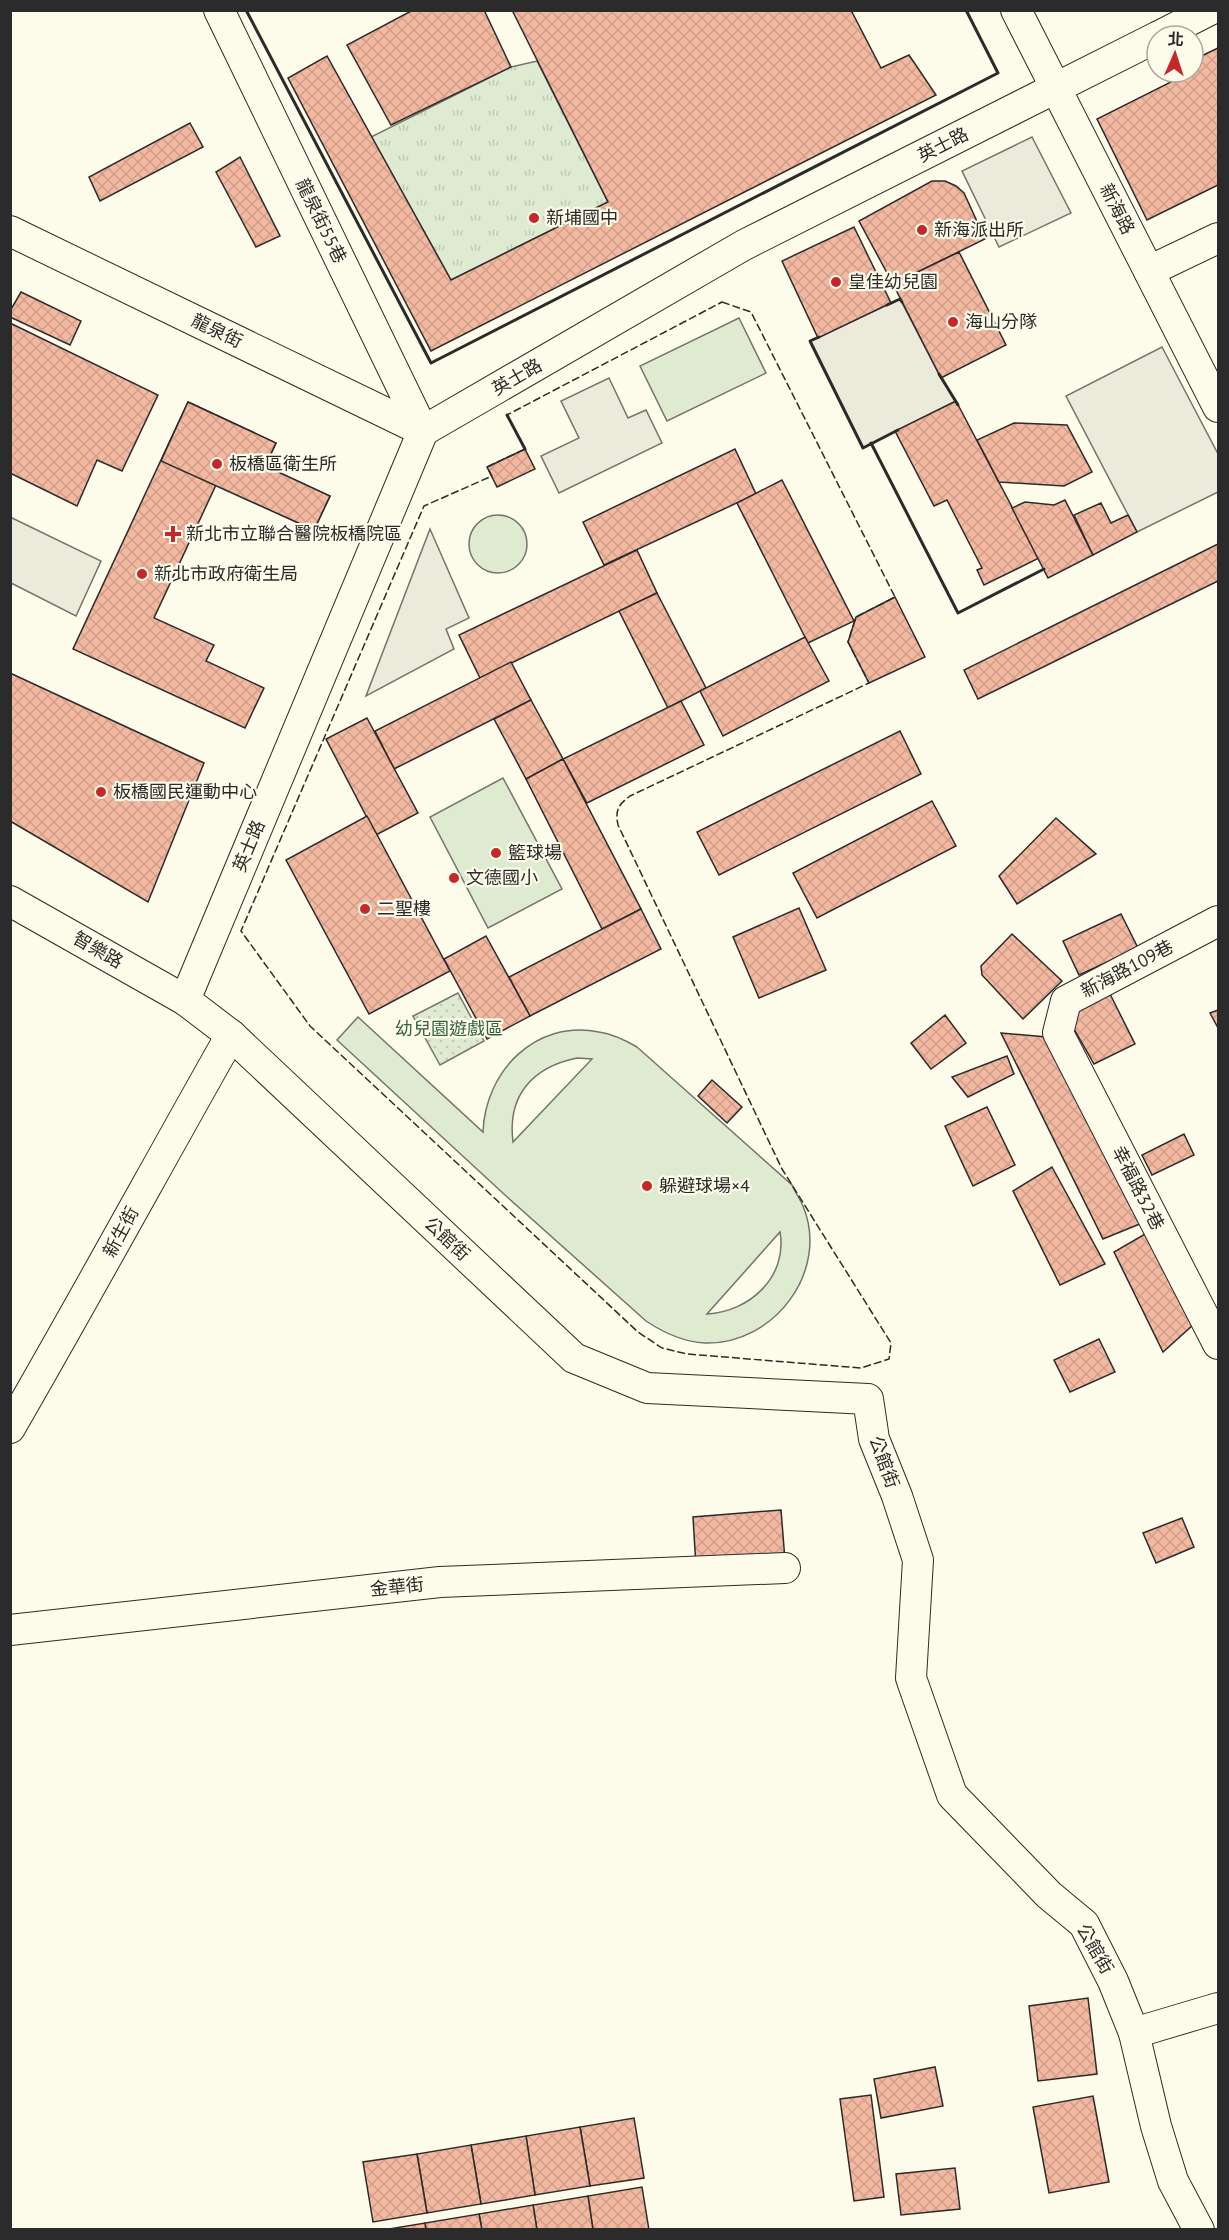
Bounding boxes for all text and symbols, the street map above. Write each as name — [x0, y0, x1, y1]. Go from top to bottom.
north arrow — [1145, 24, 1205, 84]
text: 北 — [1167, 29, 1184, 49]
street label: 英士路 — [913, 122, 972, 167]
street label: 龍泉街55巷 — [291, 175, 352, 267]
street label: 新海路 — [1095, 179, 1140, 238]
place label: 新埔國中 — [546, 206, 618, 229]
marker: 新埔國中 — [527, 211, 541, 225]
place label: 新海派出所 — [934, 218, 1024, 241]
marker: 新海派出所 — [915, 223, 929, 237]
place label: 皇佳幼兒園 — [848, 270, 938, 293]
marker: 皇佳幼兒園 — [829, 275, 843, 289]
street label: 龍泉街 — [188, 308, 247, 353]
place label: 海山分隊 — [965, 310, 1037, 333]
marker: 海山分隊 — [946, 315, 960, 329]
street label: 英士路 — [488, 353, 546, 400]
place label: 板橋區衛生所 — [229, 452, 337, 475]
marker: 板橋區衛生所 — [210, 457, 224, 471]
place label: 新北市立聯合醫院板橋院區 — [186, 522, 402, 545]
marker: 新北市立聯合醫院板橋院區 — [164, 525, 182, 543]
place label: 新北市政府衛生局 — [154, 562, 298, 585]
marker: 新北市政府衛生局 — [135, 567, 149, 581]
place label: 板橋國民運動中心 — [113, 780, 257, 803]
marker: 板橋國民運動中心 — [94, 785, 108, 799]
street label: 英士路 — [227, 816, 270, 875]
place label: 籃球場 — [508, 841, 562, 864]
marker: 籃球場 — [489, 846, 503, 860]
place label: 文德國小 — [466, 866, 538, 889]
marker: 文德國小 — [447, 871, 461, 885]
place label: 二聖樓 — [377, 897, 431, 920]
marker: 二聖樓 — [358, 902, 372, 916]
street label: 智樂路 — [69, 926, 127, 973]
street label: 新海路109巷 — [1077, 935, 1177, 1003]
park label: 幼兒園遊戲區 — [395, 1017, 503, 1040]
street label: 幸福路32巷 — [1107, 1142, 1169, 1234]
place label: 躲避球場×4 — [659, 1174, 750, 1197]
marker: 躲避球場×4 — [640, 1179, 654, 1193]
street label: 新生街 — [98, 1203, 143, 1261]
street label: 公館街 — [420, 1212, 475, 1265]
street label: 公館街 — [864, 1433, 905, 1491]
street label: 金華街 — [369, 1572, 425, 1601]
street label: 公館街 — [1072, 1920, 1119, 1978]

